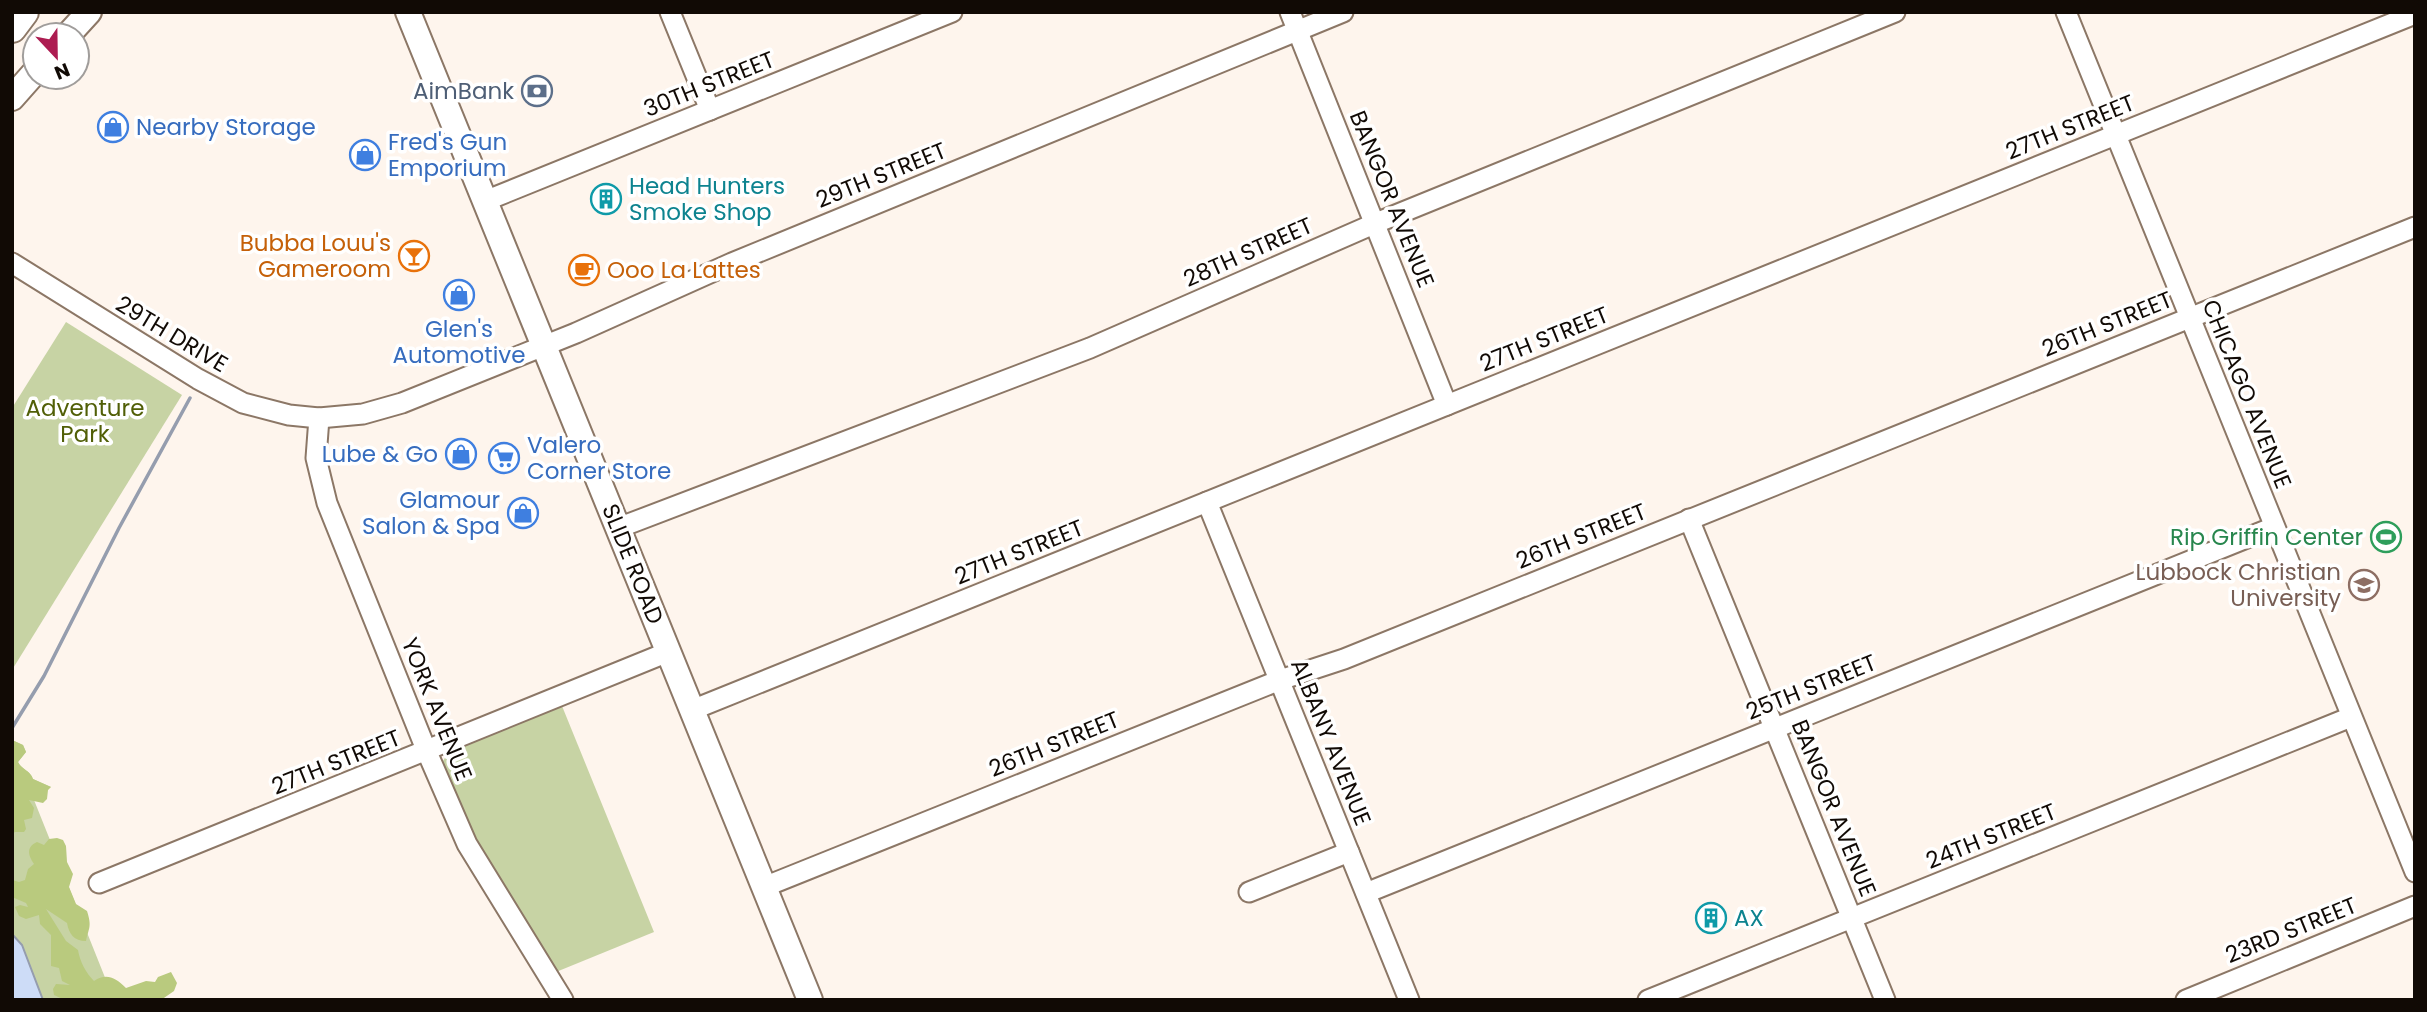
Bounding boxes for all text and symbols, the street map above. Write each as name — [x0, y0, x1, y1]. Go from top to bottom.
north arrow — [21, 21, 91, 91]
street label: 30TH STREET — [639, 43, 779, 125]
text: N — [50, 56, 74, 86]
bank icon: AimBank — [520, 74, 554, 108]
place label: AimBank — [413, 75, 514, 107]
street label: 27TH STREET — [2001, 87, 2139, 167]
street label: BANGOR AVENUE — [1342, 106, 1442, 292]
shop icon: Nearby Storage — [96, 110, 130, 144]
place label: Nearby Storage — [136, 111, 316, 143]
place label: Fred's Gun Emporium — [388, 126, 507, 184]
street label: 29TH STREET — [811, 134, 951, 216]
shop icon: Fred's Gun Emporium — [348, 138, 382, 172]
place label: Head Hunters Smoke Shop — [629, 170, 785, 228]
building icon: Head Hunters Smoke Shop — [589, 182, 623, 216]
street label: 28TH STREET — [1178, 209, 1318, 295]
place label: Bubba Louu's Gameroom — [240, 227, 391, 285]
bar icon: Bubba Louu's Gameroom — [397, 239, 431, 273]
cafe icon: Ooo La Lattes — [567, 253, 601, 287]
place label: Ooo La Lattes — [607, 254, 761, 286]
shop icon: Glen's Automotive — [442, 278, 476, 312]
street label: 26TH STREET — [2037, 283, 2177, 365]
street label: 29TH DRIVE — [110, 288, 234, 380]
street label: CHICAGO AVENUE — [2195, 295, 2299, 493]
street label: 27TH STREET — [1475, 299, 1613, 379]
place label: Glen's Automotive — [393, 313, 525, 371]
park label: Adventure Park — [26, 392, 144, 450]
place label: Valero Corner Store — [527, 429, 671, 487]
shop icon: Lube & Go — [444, 437, 478, 471]
place label: Lube & Go — [322, 438, 438, 470]
supermarket icon: Valero Corner Store — [487, 441, 521, 475]
place label: Glamour Salon & Spa — [362, 484, 500, 542]
street label: 26TH STREET — [1511, 495, 1651, 577]
shop icon: Glamour Salon & Spa — [506, 496, 540, 530]
street label: SLIDE ROAD — [594, 499, 672, 629]
street label: 27TH STREET — [950, 512, 1088, 592]
sports icon: Rip Griffin Center — [2369, 520, 2403, 554]
place label: Rip Griffin Center — [2170, 521, 2363, 553]
place label: Lubbock Christian University — [2136, 556, 2341, 614]
school or university icon: Lubbock Christian University — [2347, 568, 2381, 602]
street label: YORK AVENUE — [394, 633, 480, 785]
street label: 25TH STREET — [1741, 646, 1881, 728]
street label: ALBANY AVENUE — [1283, 654, 1379, 830]
street label: 26TH STREET — [984, 703, 1124, 785]
street label: BANGOR AVENUE — [1784, 715, 1884, 901]
street label: 27TH STREET — [267, 722, 405, 802]
street label: 24TH STREET — [1921, 795, 2061, 877]
street label: 23RD STREET — [2221, 889, 2361, 971]
building icon: AX — [1694, 901, 1728, 935]
place label: AX — [1734, 902, 1764, 934]

